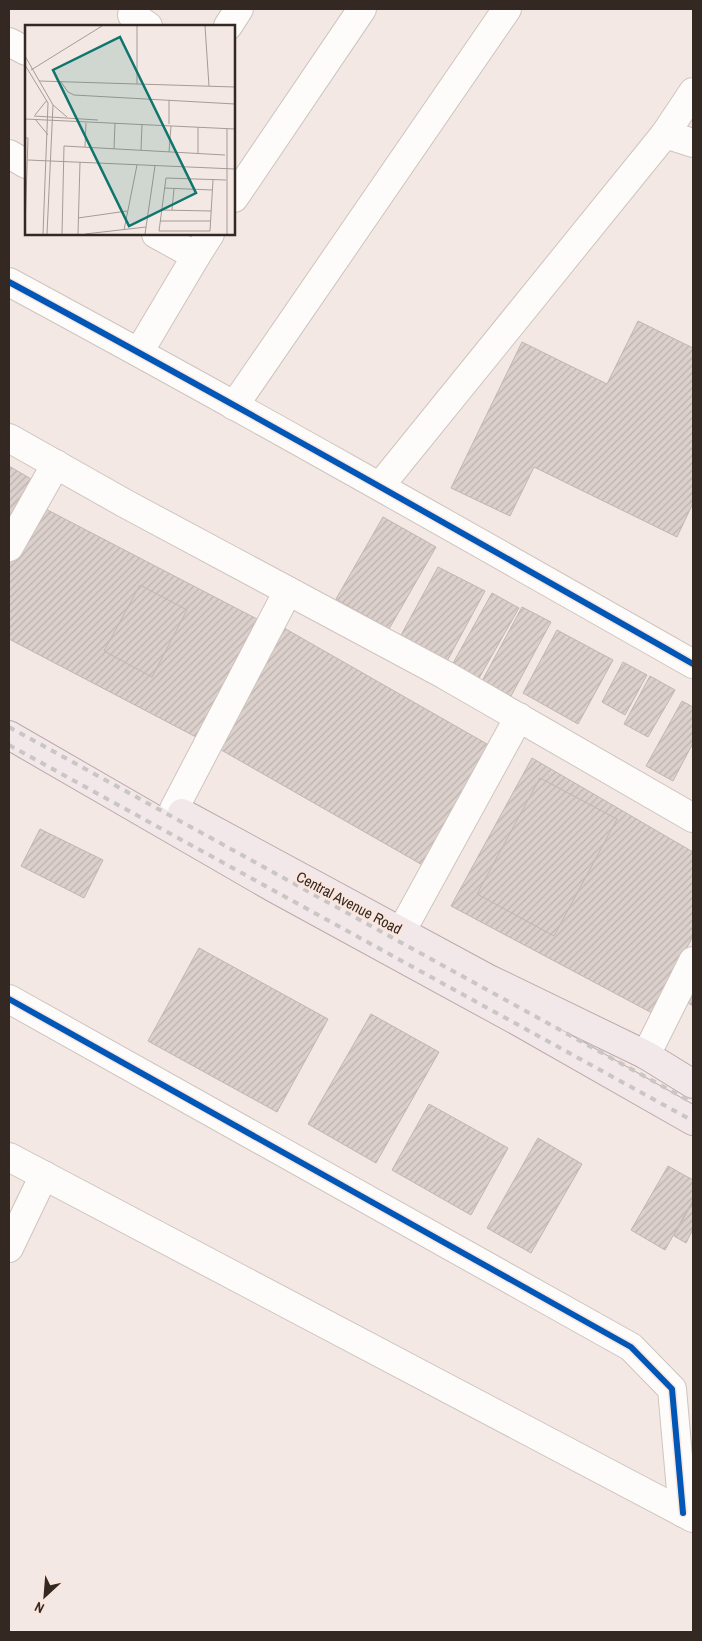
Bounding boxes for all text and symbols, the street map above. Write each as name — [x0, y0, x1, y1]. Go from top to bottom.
inset map — [25, 25, 235, 235]
street label: Central Avenue Road — [293, 866, 406, 939]
north arrow — [20, 1571, 70, 1621]
text: N — [32, 1598, 47, 1618]

